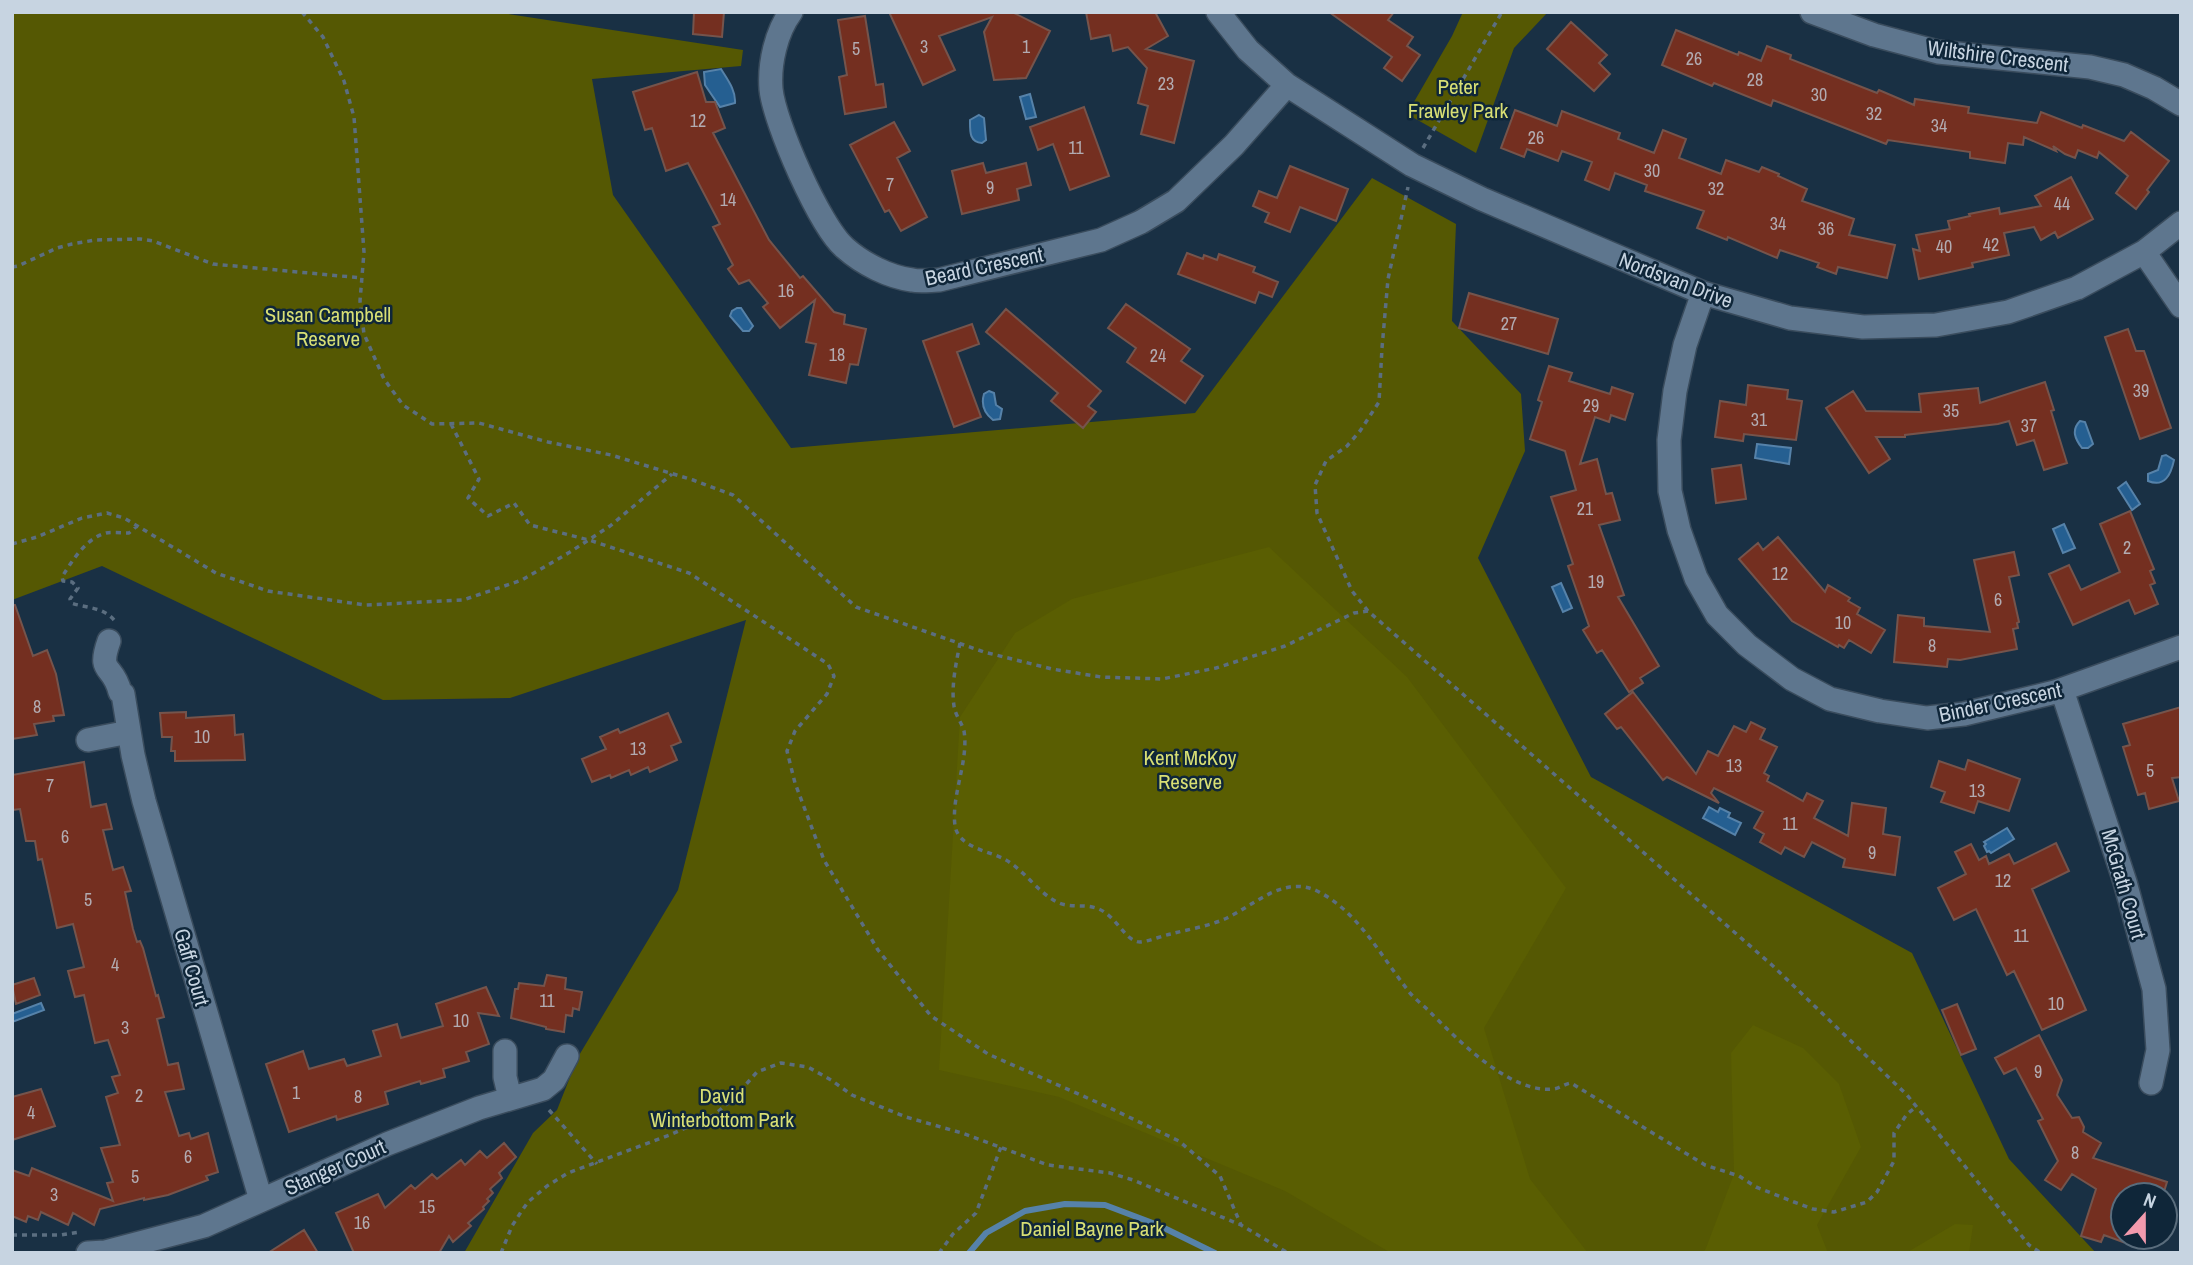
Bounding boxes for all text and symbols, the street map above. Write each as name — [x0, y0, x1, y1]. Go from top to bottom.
street label: Wiltshire Crescent — [1926, 33, 2070, 79]
house number: 3 — [920, 34, 928, 59]
house number: 1 — [1022, 34, 1031, 59]
house number: 5 — [852, 36, 860, 61]
house number: 26 — [1686, 46, 1702, 71]
house number: 28 — [1747, 67, 1763, 92]
house number: 23 — [1158, 71, 1174, 96]
park label: Peter Frawley Park — [1408, 72, 1509, 125]
house number: 30 — [1811, 82, 1827, 107]
house number: 32 — [1866, 101, 1882, 126]
house number: 12 — [690, 108, 706, 133]
house number: 34 — [1931, 113, 1947, 138]
house number: 26 — [1528, 125, 1544, 150]
house number: 11 — [1068, 135, 1084, 160]
house number: 30 — [1644, 158, 1660, 183]
house number: 7 — [886, 172, 894, 197]
house number: 9 — [986, 175, 994, 200]
house number: 32 — [1708, 176, 1724, 201]
house number: 14 — [720, 187, 736, 212]
house number: 44 — [2054, 191, 2070, 216]
house number: 34 — [1770, 211, 1786, 236]
house number: 36 — [1818, 216, 1834, 241]
house number: 42 — [1983, 232, 1999, 257]
house number: 40 — [1936, 234, 1952, 259]
street label: Beard Crescent — [922, 239, 1046, 293]
street label: Nordsvan Drive — [1615, 245, 1737, 315]
house number: 16 — [778, 278, 794, 303]
park label: Susan Campbell Reserve — [265, 300, 391, 353]
house number: 27 — [1501, 311, 1517, 336]
house number: 18 — [829, 342, 845, 367]
house number: 24 — [1150, 343, 1166, 368]
house number: 39 — [2133, 378, 2149, 403]
house number: 29 — [1583, 393, 1599, 418]
house number: 35 — [1943, 398, 1959, 423]
house number: 31 — [1751, 407, 1768, 432]
house number: 37 — [2021, 413, 2037, 438]
house number: 21 — [1577, 496, 1594, 521]
house number: 2 — [2123, 535, 2131, 560]
house number: 12 — [1772, 561, 1788, 586]
house number: 19 — [1588, 569, 1604, 594]
house number: 6 — [1994, 587, 2002, 612]
house number: 10 — [1835, 610, 1851, 635]
house number: 8 — [1928, 633, 1936, 658]
street label: Binder Crescent — [1936, 675, 2064, 729]
house number: 8 — [33, 694, 41, 719]
house number: 10 — [194, 724, 210, 749]
house number: 13 — [630, 736, 646, 761]
park label: Kent McKoy Reserve — [1144, 743, 1237, 796]
house number: 13 — [1726, 753, 1742, 778]
house number: 5 — [2146, 758, 2154, 783]
house number: 7 — [46, 773, 54, 798]
house number: 13 — [1969, 778, 1985, 803]
house number: 11 — [1782, 811, 1798, 836]
house number: 6 — [61, 824, 69, 849]
street label: McGrath Court — [2094, 826, 2154, 942]
house number: 9 — [1868, 840, 1876, 865]
house number: 12 — [1995, 868, 2011, 893]
house number: 5 — [84, 887, 92, 912]
house number: 11 — [2013, 923, 2029, 948]
street label: Gaff Court — [167, 925, 217, 1009]
house number: 4 — [111, 952, 119, 977]
house number: 11 — [539, 988, 555, 1013]
house number: 10 — [2048, 991, 2064, 1016]
house number: 10 — [453, 1008, 469, 1033]
house number: 3 — [121, 1015, 129, 1040]
house number: 9 — [2034, 1059, 2042, 1084]
house number: 1 — [292, 1080, 301, 1105]
park label: David Winterbottom Park — [650, 1081, 794, 1134]
house number: 2 — [135, 1083, 143, 1108]
house number: 8 — [354, 1084, 362, 1109]
house number: 4 — [27, 1100, 35, 1125]
street label: Stanger Court — [280, 1132, 390, 1202]
house number: 8 — [2071, 1140, 2079, 1165]
house number: 6 — [184, 1144, 192, 1169]
house number: 5 — [131, 1164, 139, 1189]
north arrow — [2109, 1181, 2179, 1251]
house number: 3 — [50, 1182, 58, 1207]
text: N — [2140, 1186, 2160, 1214]
house number: 15 — [419, 1194, 435, 1219]
house number: 16 — [354, 1210, 370, 1235]
park label: Daniel Bayne Park — [1020, 1214, 1164, 1243]

